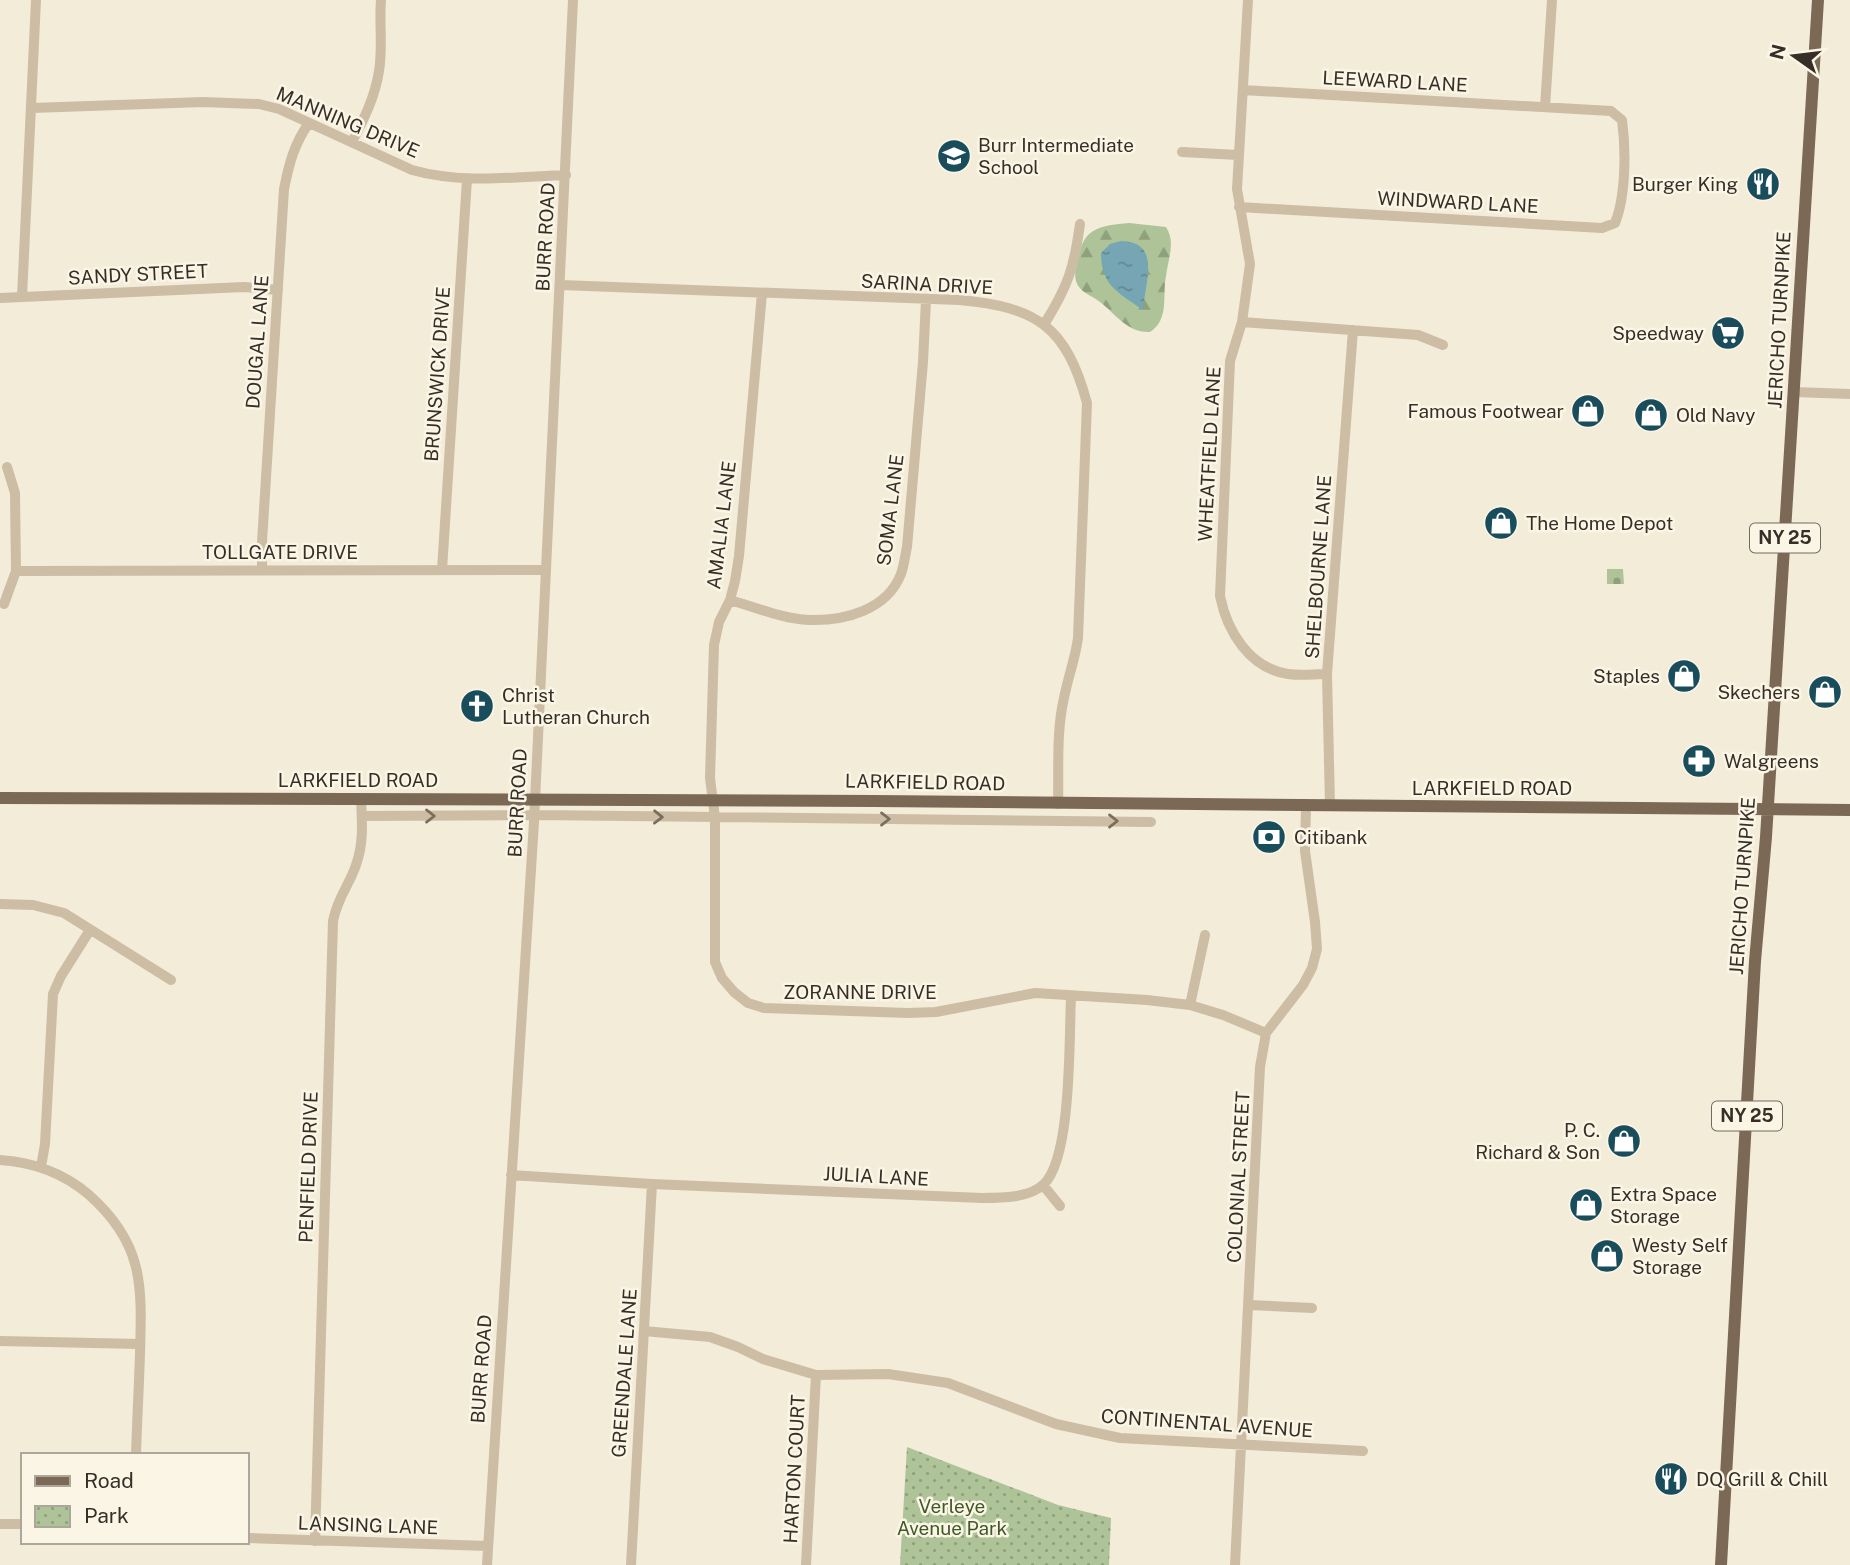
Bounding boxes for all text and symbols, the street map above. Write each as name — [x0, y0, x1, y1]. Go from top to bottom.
north arrow — [1759, 21, 1829, 91]
text: N — [1765, 42, 1790, 62]
street label: LEEWARD LANE — [1322, 66, 1468, 96]
street label: MANNING DRIVE — [273, 82, 423, 162]
place label: Burr Intermediate School — [978, 134, 1134, 178]
school or university icon: Burr Intermediate School — [935, 137, 973, 175]
restaurant icon: Burger King — [1744, 165, 1782, 203]
place label: Burger King — [1632, 173, 1738, 195]
street label: BURR ROAD — [531, 182, 559, 292]
street label: WINDWARD LANE — [1377, 187, 1539, 217]
street label: JERICHO TURNPIKE — [1763, 231, 1795, 409]
street label: SANDY STREET — [67, 259, 209, 289]
street label: SARINA DRIVE — [860, 270, 994, 298]
street label: DOUGAL LANE — [241, 274, 273, 410]
street label: BRUNSWICK DRIVE — [420, 286, 454, 462]
supermarket icon: Speedway — [1709, 314, 1747, 352]
place label: Speedway — [1612, 322, 1704, 344]
street label: WHEATFIELD LANE — [1193, 366, 1225, 542]
shop icon: Famous Footwear — [1569, 392, 1607, 430]
shop icon: Old Navy — [1632, 396, 1670, 434]
place label: Famous Footwear — [1407, 400, 1564, 422]
place label: Old Navy — [1676, 404, 1755, 426]
street label: SOMA LANE — [872, 453, 908, 567]
street label: AMALIA LANE — [702, 460, 740, 590]
street label: SHELBOURNE LANE — [1301, 474, 1335, 660]
shop icon: The Home Depot — [1482, 504, 1520, 542]
place label: The Home Depot — [1526, 512, 1673, 534]
road number: NY 25 — [1750, 524, 1820, 552]
street label: TOLLGATE DRIVE — [202, 541, 358, 563]
shop icon: Staples — [1665, 657, 1703, 695]
place label: Staples — [1593, 665, 1660, 687]
shop icon: Skechers — [1806, 673, 1844, 711]
place label: Skechers — [1717, 681, 1800, 703]
place label: Christ Lutheran Church — [502, 684, 650, 728]
church icon: Christ Lutheran Church — [458, 687, 496, 725]
pharmacy icon: Walgreens — [1680, 742, 1718, 780]
street label: BURR ROAD — [503, 748, 531, 858]
place label: Walgreens — [1724, 750, 1819, 772]
street label: LARKFIELD ROAD — [278, 769, 438, 791]
street label: LARKFIELD ROAD — [845, 770, 1005, 794]
street label: LARKFIELD ROAD — [1412, 777, 1572, 799]
street label: JERICHO TURNPIKE — [1725, 797, 1759, 975]
one-way arrow — [425, 808, 436, 824]
one-way arrow — [653, 809, 663, 825]
one-way arrow — [880, 812, 891, 827]
one-way arrow — [1108, 813, 1118, 829]
bank icon: Citibank — [1250, 818, 1288, 856]
place label: Citibank — [1294, 826, 1368, 848]
street label: ZORANNE DRIVE — [783, 981, 937, 1003]
street label: COLONIAL STREET — [1223, 1090, 1253, 1264]
street label: PENFIELD DRIVE — [294, 1091, 322, 1243]
road number: NY 25 — [1712, 1101, 1782, 1130]
place label: P. C. Richard & Son — [1475, 1119, 1600, 1163]
shop icon: P. C. Richard & Son — [1605, 1122, 1643, 1160]
street label: JULIA LANE — [822, 1162, 930, 1190]
place label: Extra Space Storage — [1610, 1183, 1717, 1227]
shop icon: Extra Space Storage — [1567, 1186, 1605, 1224]
place label: Westy Self Storage — [1632, 1234, 1728, 1278]
shop icon: Westy Self Storage — [1588, 1237, 1626, 1275]
street label: GREENDALE LANE — [607, 1288, 641, 1458]
street label: BURR ROAD — [466, 1314, 496, 1424]
street label: HARTON COURT — [779, 1394, 809, 1544]
street label: CONTINENTAL AVENUE — [1100, 1405, 1314, 1441]
legend — [21, 1453, 248, 1544]
restaurant icon: DQ Grill & Chill — [1652, 1460, 1690, 1498]
text: Road — [84, 1468, 134, 1493]
place label: DQ Grill & Chill — [1696, 1468, 1828, 1490]
park label: Verleye Avenue Park — [897, 1495, 1007, 1539]
text: Park — [84, 1503, 129, 1528]
street label: LANSING LANE — [297, 1512, 439, 1538]

